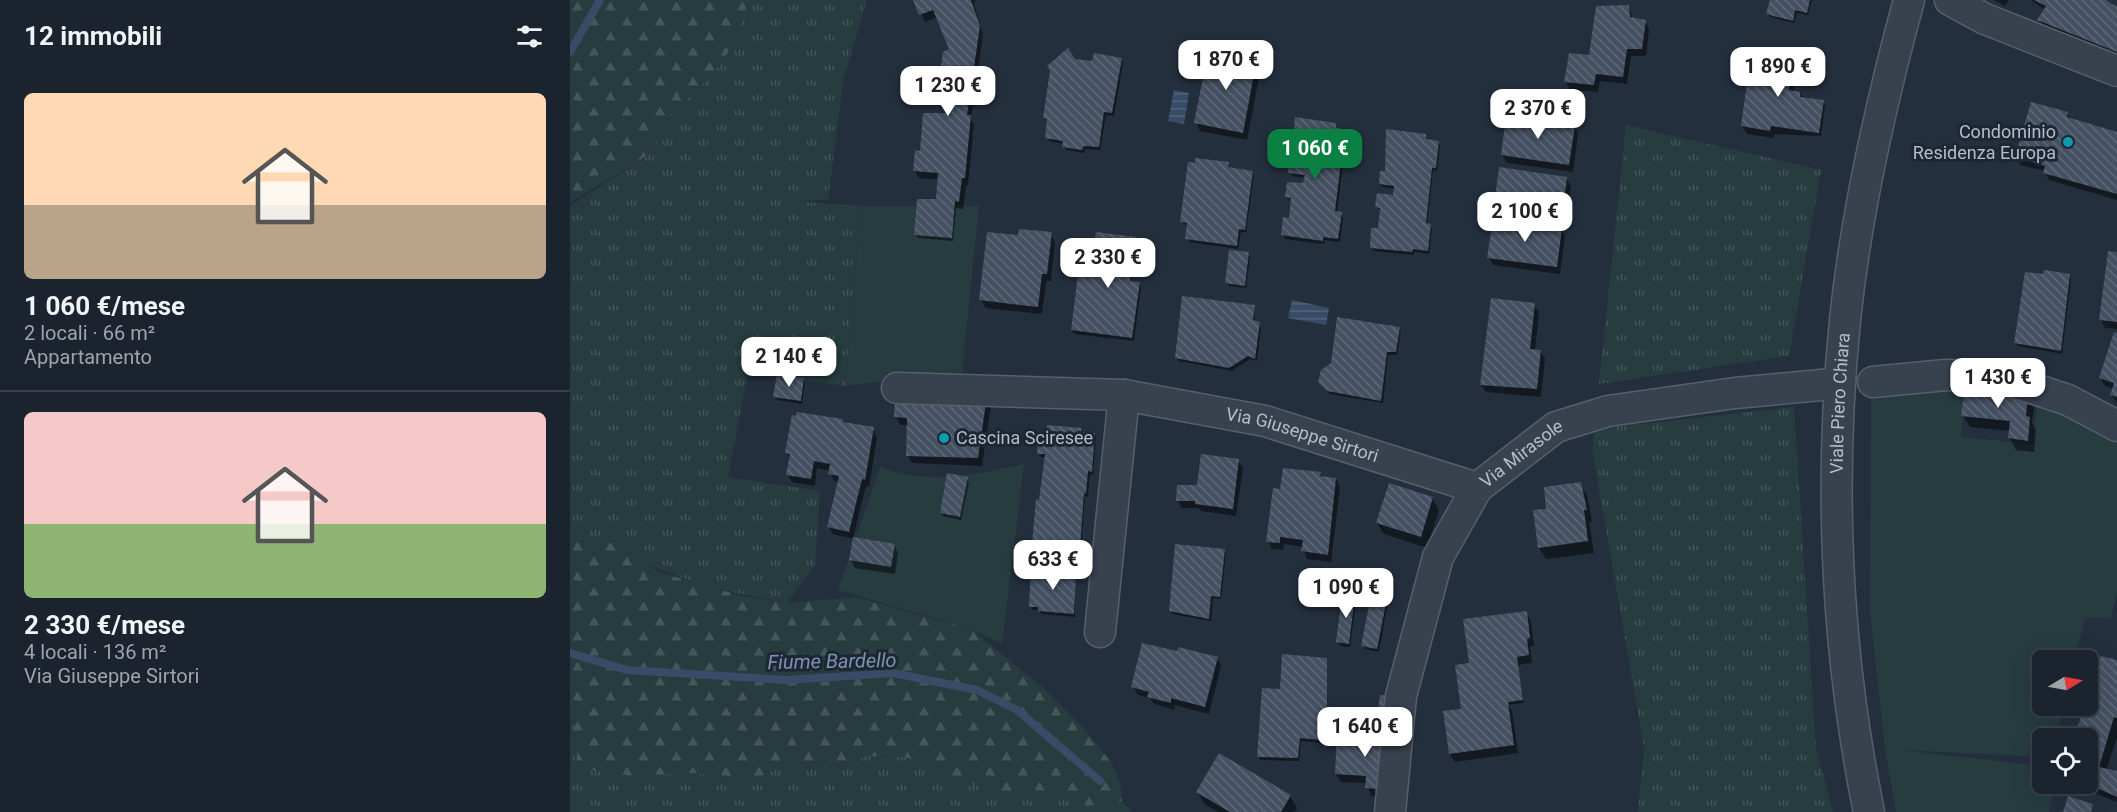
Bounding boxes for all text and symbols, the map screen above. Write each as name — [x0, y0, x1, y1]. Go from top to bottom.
icon: filters — [513, 20, 546, 53]
text: 12 immobili — [24, 21, 162, 51]
pin: 1 870 € — [1171, 40, 1281, 91]
text: 1 870 € — [1192, 47, 1260, 71]
pin: 1 890 € — [1723, 47, 1833, 98]
text: 1 890 € — [1744, 54, 1812, 78]
pin: 1 230 € — [893, 66, 1003, 117]
text: 1 230 € — [914, 73, 982, 97]
pin: 2 370 € — [1483, 89, 1593, 140]
text: 2 370 € — [1504, 96, 1572, 120]
place label: Condominio Residenza Europa — [1913, 121, 2056, 163]
pin: 1 060 € — [1260, 129, 1370, 180]
icon: home — [231, 132, 339, 240]
marker: Condominio Residenza Europa — [2061, 135, 2075, 149]
text: 1 060 € — [1281, 136, 1349, 160]
pin: 2 100 € — [1470, 192, 1580, 243]
text: 2 100 € — [1491, 199, 1559, 223]
pin: 2 330 € — [1053, 238, 1163, 289]
text: 2 330 € — [1074, 245, 1142, 269]
text: 1 060 €/mese — [24, 291, 185, 321]
text: 2 locali · 66 m² — [24, 321, 155, 345]
street label: Viale Piero Chiara — [1826, 332, 1854, 474]
pin: 2 140 € — [734, 337, 844, 388]
text: 2 140 € — [755, 344, 823, 368]
text: Appartamento — [24, 345, 152, 369]
pin: 1 430 € — [1943, 358, 2053, 409]
text: 1 430 € — [1964, 365, 2032, 389]
street label: Via Giuseppe Sirtori — [1224, 403, 1381, 466]
street label: Via Mirasole — [1476, 415, 1565, 492]
place label: Cascina Sciresee — [956, 427, 1093, 448]
marker: Cascina Sciresee — [937, 431, 951, 445]
icon: home — [231, 451, 339, 559]
pin: 633 € — [1011, 540, 1095, 591]
text: 633 € — [1028, 547, 1078, 571]
pin: 1 090 € — [1291, 568, 1401, 619]
text: 1 090 € — [1312, 575, 1380, 599]
text: 2 330 €/mese — [24, 610, 185, 640]
text: 4 locali · 136 m² — [24, 640, 166, 664]
water label: Fiume Bardello — [767, 648, 897, 674]
north arrow — [2032, 650, 2098, 716]
map controls — [2032, 650, 2098, 794]
text: Via Giuseppe Sirtori — [24, 664, 199, 688]
pin: 1 640 € — [1310, 707, 1420, 758]
text: 1 640 € — [1331, 714, 1399, 738]
button: locate — [2032, 728, 2098, 794]

